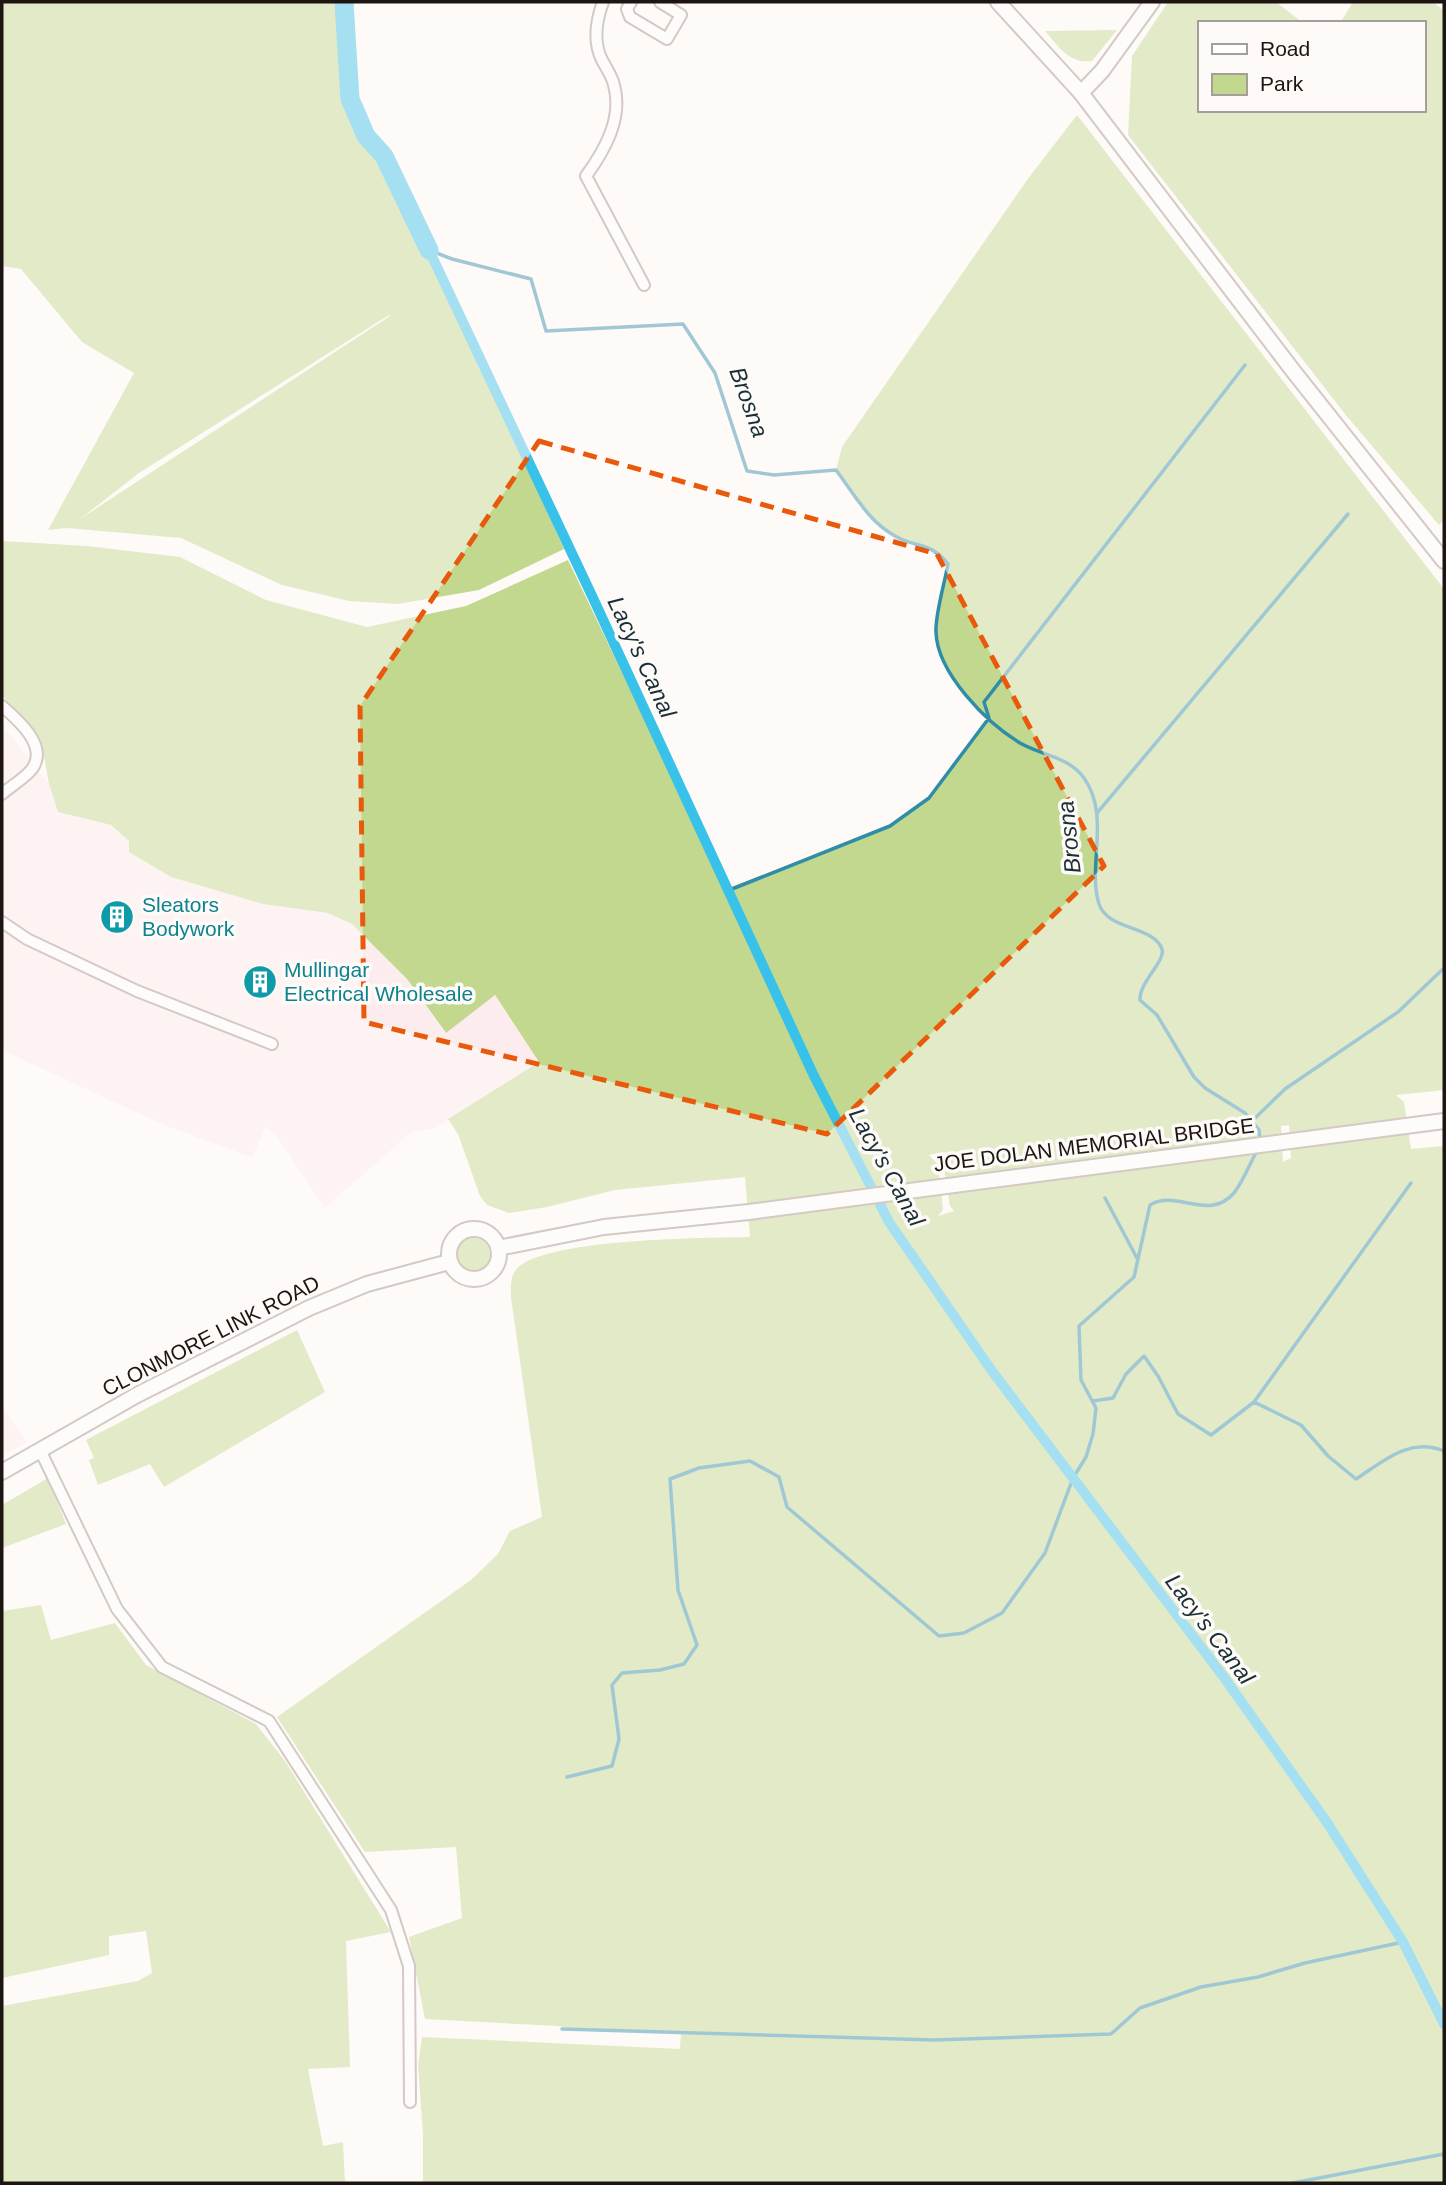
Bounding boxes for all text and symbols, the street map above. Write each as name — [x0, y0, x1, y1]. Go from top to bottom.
legend — [1198, 21, 1425, 112]
text: Road — [1260, 37, 1310, 60]
text: Park — [1260, 72, 1304, 95]
water label: Brosna — [724, 363, 774, 441]
water label: Lacy's Canal — [603, 592, 682, 723]
water label: Brosna — [1052, 799, 1086, 875]
place label: Sleators Bodywork — [142, 893, 235, 940]
building icon: Sleators Bodywork — [98, 898, 136, 936]
place label: Mullingar Electrical Wholesale — [284, 958, 473, 1005]
building icon: Mullingar Electrical Wholesale — [241, 963, 279, 1001]
water label: Lacy's Canal — [844, 1103, 931, 1231]
street label: JOE DOLAN MEMORIAL BRIDGE — [933, 1113, 1255, 1176]
street label: CLONMORE LINK ROAD — [98, 1271, 323, 1400]
water label: Lacy's Canal — [1160, 1569, 1260, 1690]

